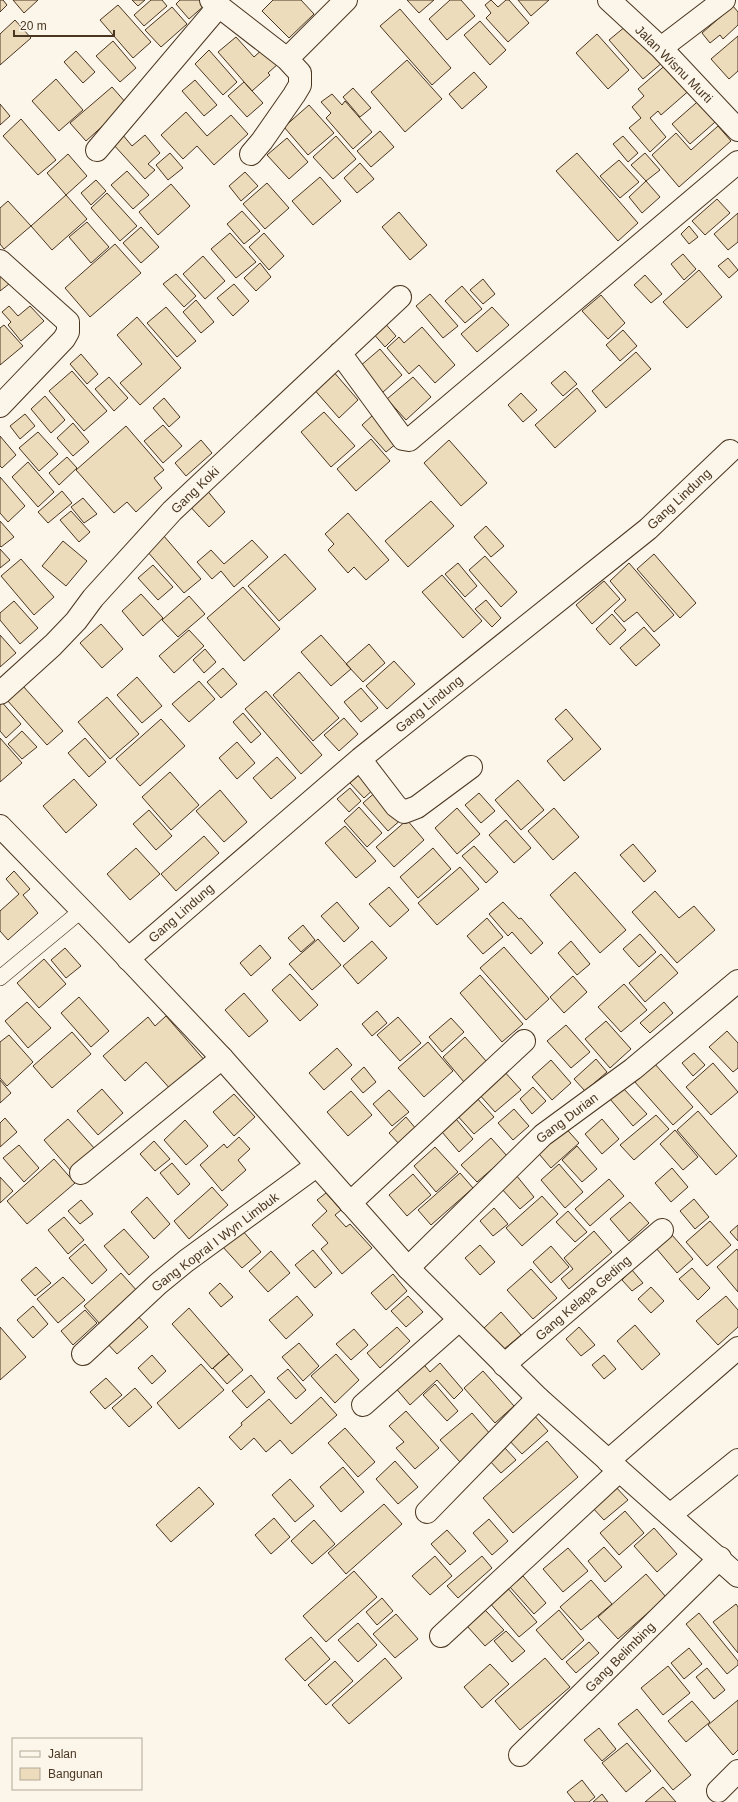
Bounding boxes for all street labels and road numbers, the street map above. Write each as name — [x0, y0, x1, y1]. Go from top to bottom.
street label: Jalan Wisnu Murti — [632, 22, 716, 106]
street label: Gang Koki — [168, 463, 222, 516]
street label: Gang Lindung — [644, 466, 714, 532]
street label: Gang Lindung — [393, 672, 465, 736]
street label: Gang Lindung — [145, 881, 217, 945]
street label: Gang Durian — [533, 1090, 601, 1146]
street label: Gang Kopral I Wyn Limbuk — [148, 1189, 282, 1295]
street label: Gang Kelapa Geding — [532, 1253, 634, 1343]
street label: Gang Belimbing — [582, 1619, 658, 1695]

